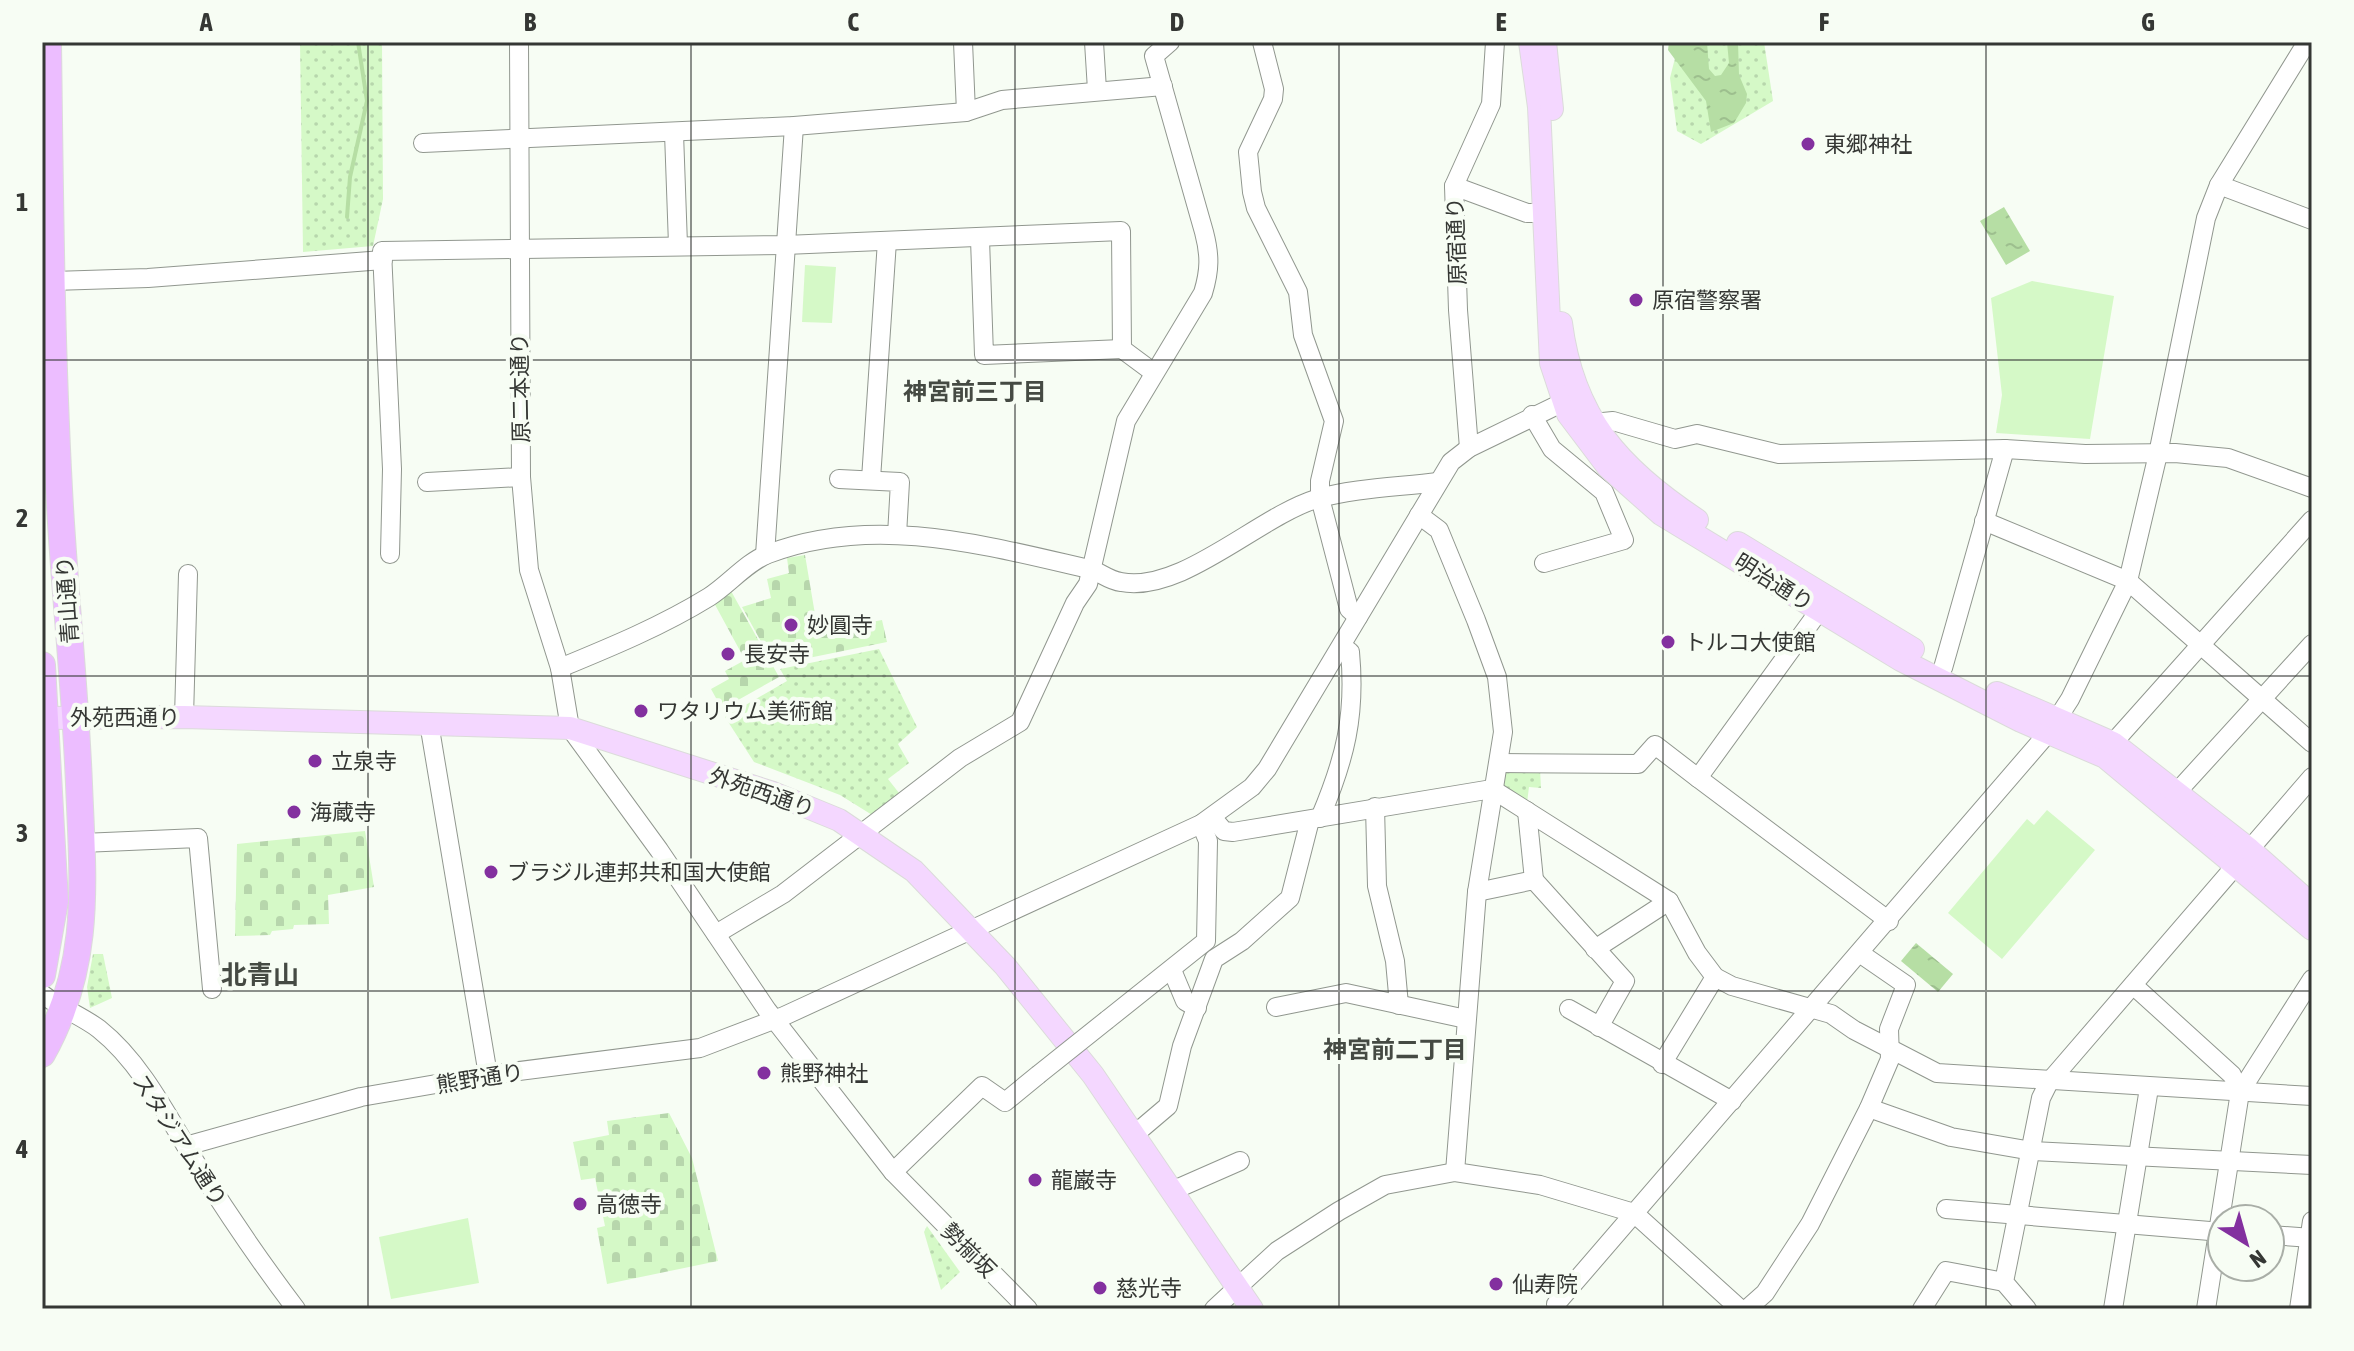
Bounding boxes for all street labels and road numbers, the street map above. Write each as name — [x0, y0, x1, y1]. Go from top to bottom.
street label: 原宿通り — [1441, 197, 1471, 285]
street label: 原二本通り — [506, 333, 534, 443]
street label: 明治通り — [1730, 548, 1818, 616]
street label: 青山通り — [51, 555, 83, 645]
street label: 外苑西通り — [70, 704, 180, 730]
street label: 外苑西通り — [706, 762, 818, 822]
street label: 熊野通り — [435, 1058, 525, 1098]
street label: スタジアム通り — [128, 1069, 232, 1211]
street label: 勢揃坂 — [936, 1217, 1002, 1283]

